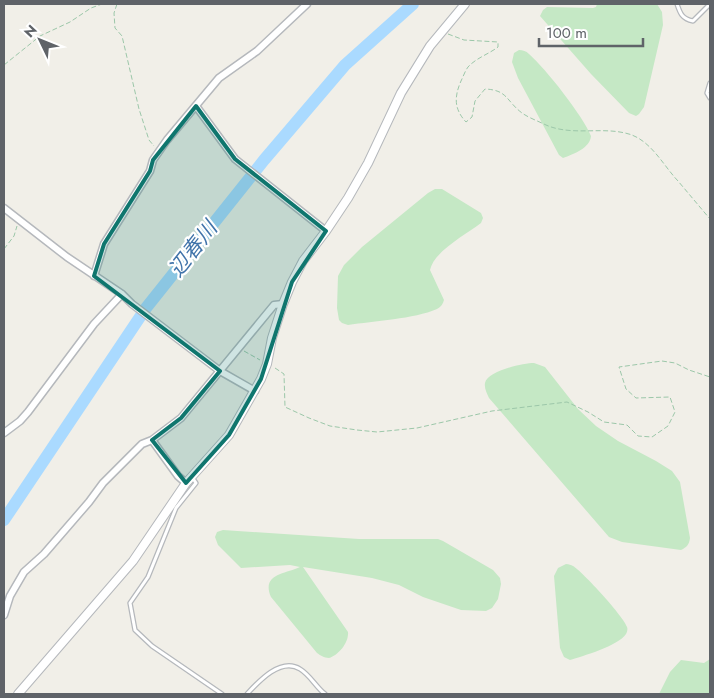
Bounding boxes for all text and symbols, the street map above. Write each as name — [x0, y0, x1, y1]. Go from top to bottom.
north arrow — [15, 15, 65, 65]
scale bar — [539, 15, 643, 47]
text: N — [19, 20, 42, 42]
text: 100 m — [546, 22, 587, 44]
water label: 辺春川 — [162, 213, 225, 283]

